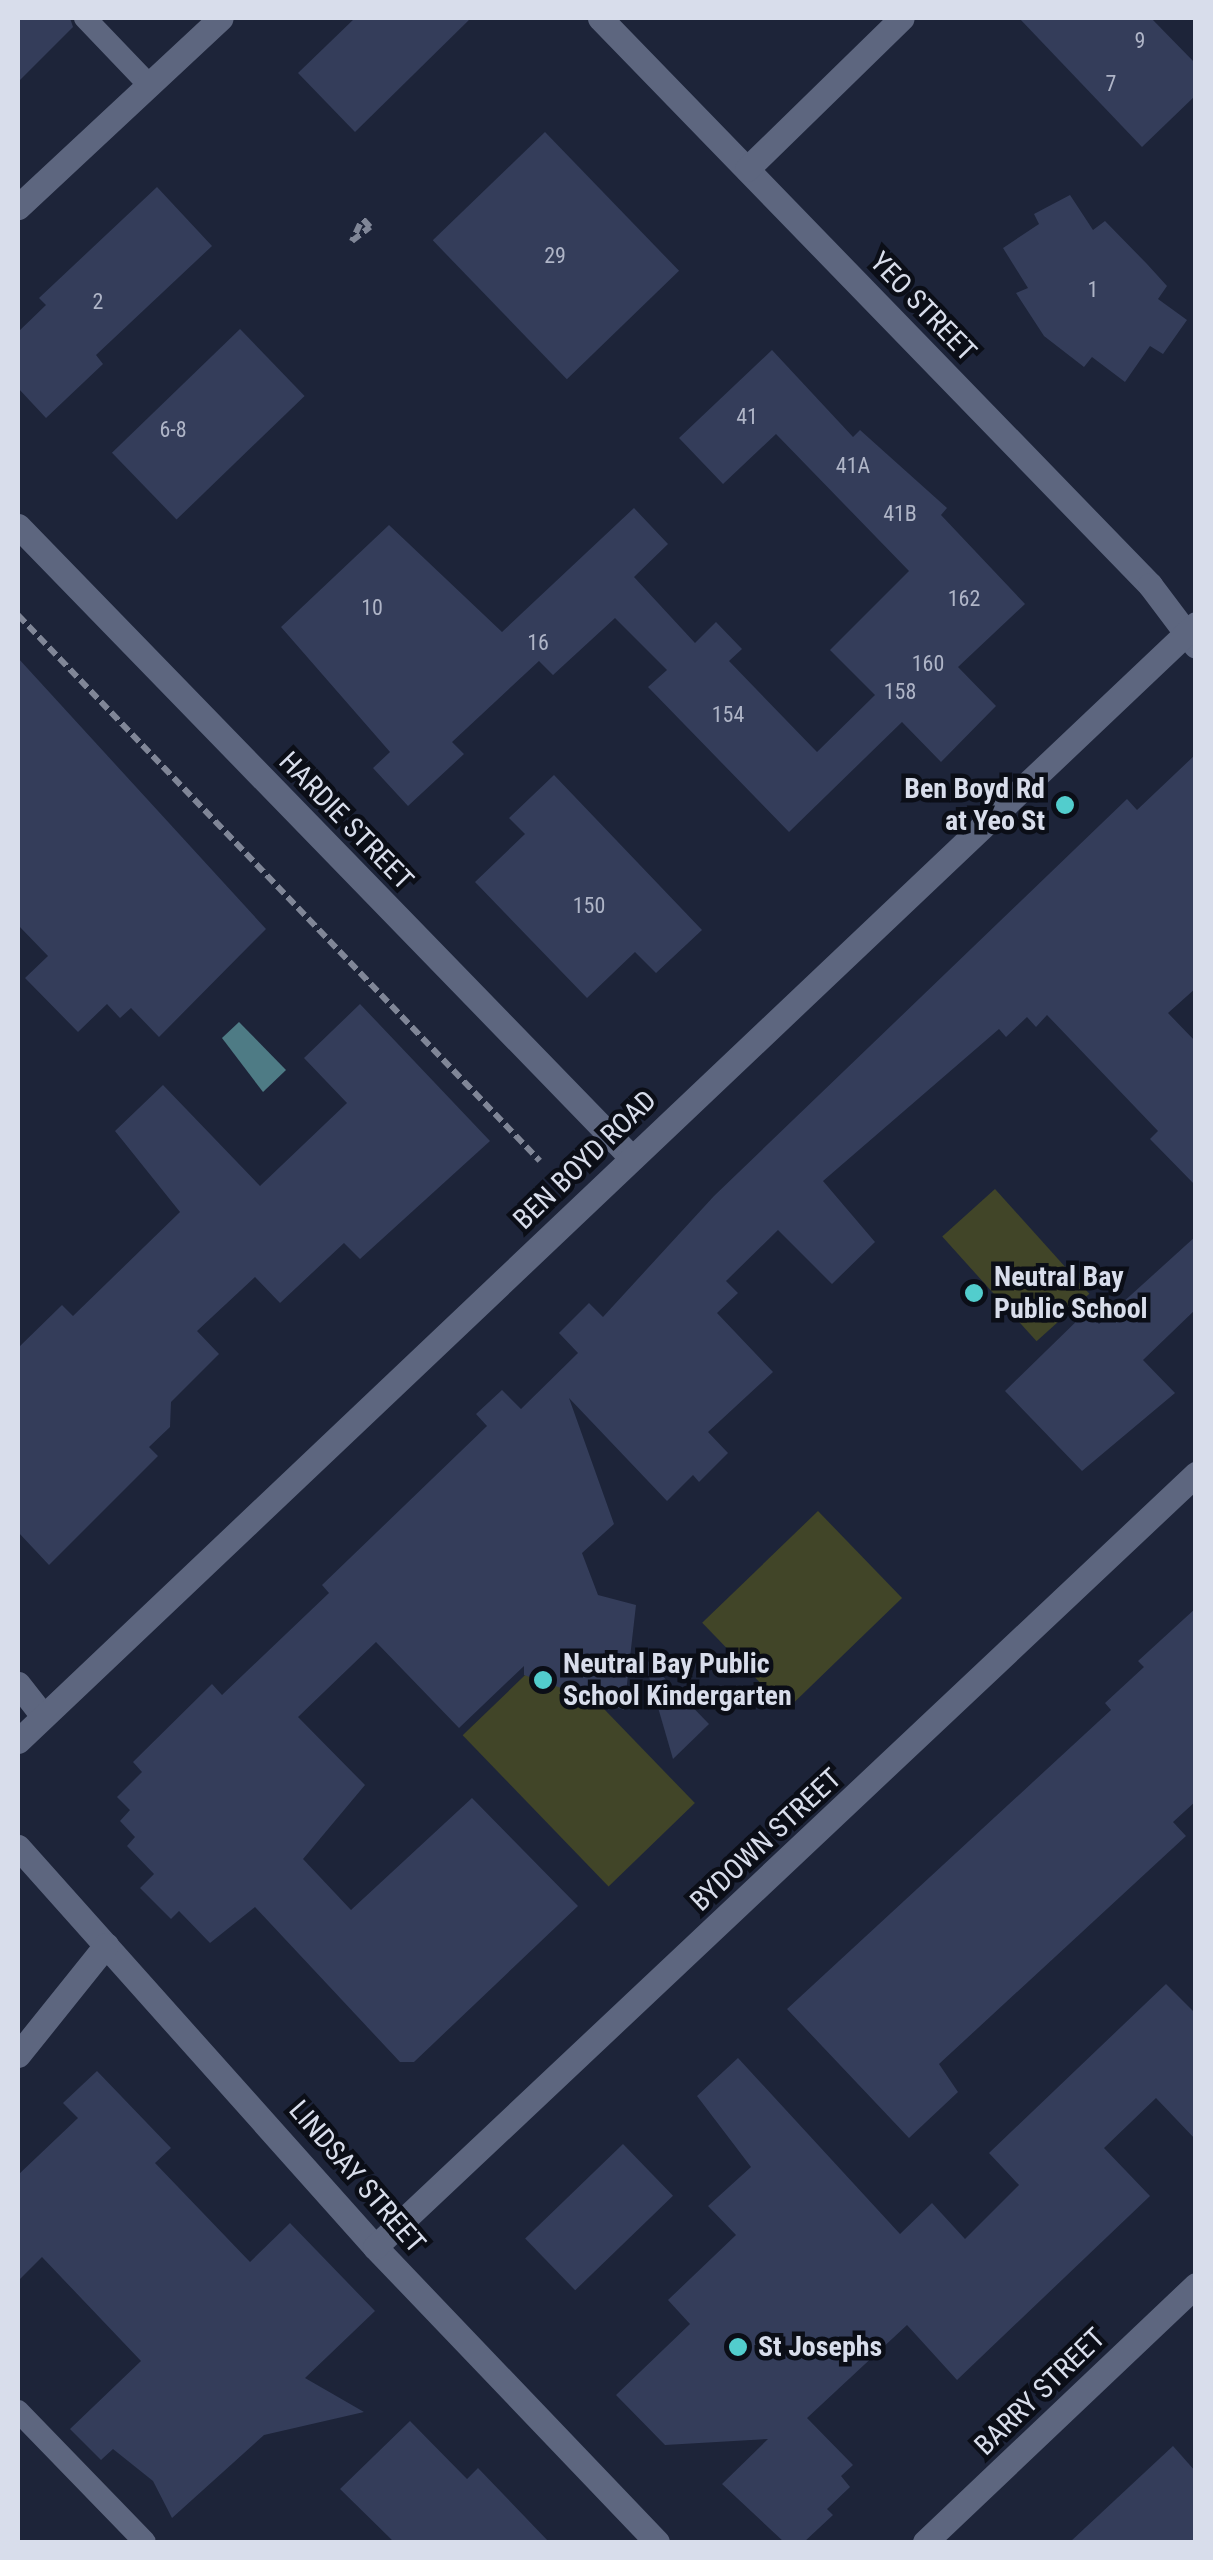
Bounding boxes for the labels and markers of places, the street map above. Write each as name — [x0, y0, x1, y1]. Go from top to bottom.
place label: Ben Boyd Rd at Yeo St — [904, 772, 1045, 838]
marker: Ben Boyd Rd at Yeo St — [1054, 794, 1076, 816]
place label: Neutral Bay Public School — [994, 1260, 1148, 1326]
marker: Neutral Bay Public School — [963, 1282, 985, 1304]
place label: Neutral Bay Public School Kindergarten — [563, 1647, 792, 1713]
marker: Neutral Bay Public School Kindergarten — [532, 1669, 554, 1691]
place label: St Josephs — [758, 2330, 882, 2364]
marker: St Josephs — [727, 2336, 749, 2358]

